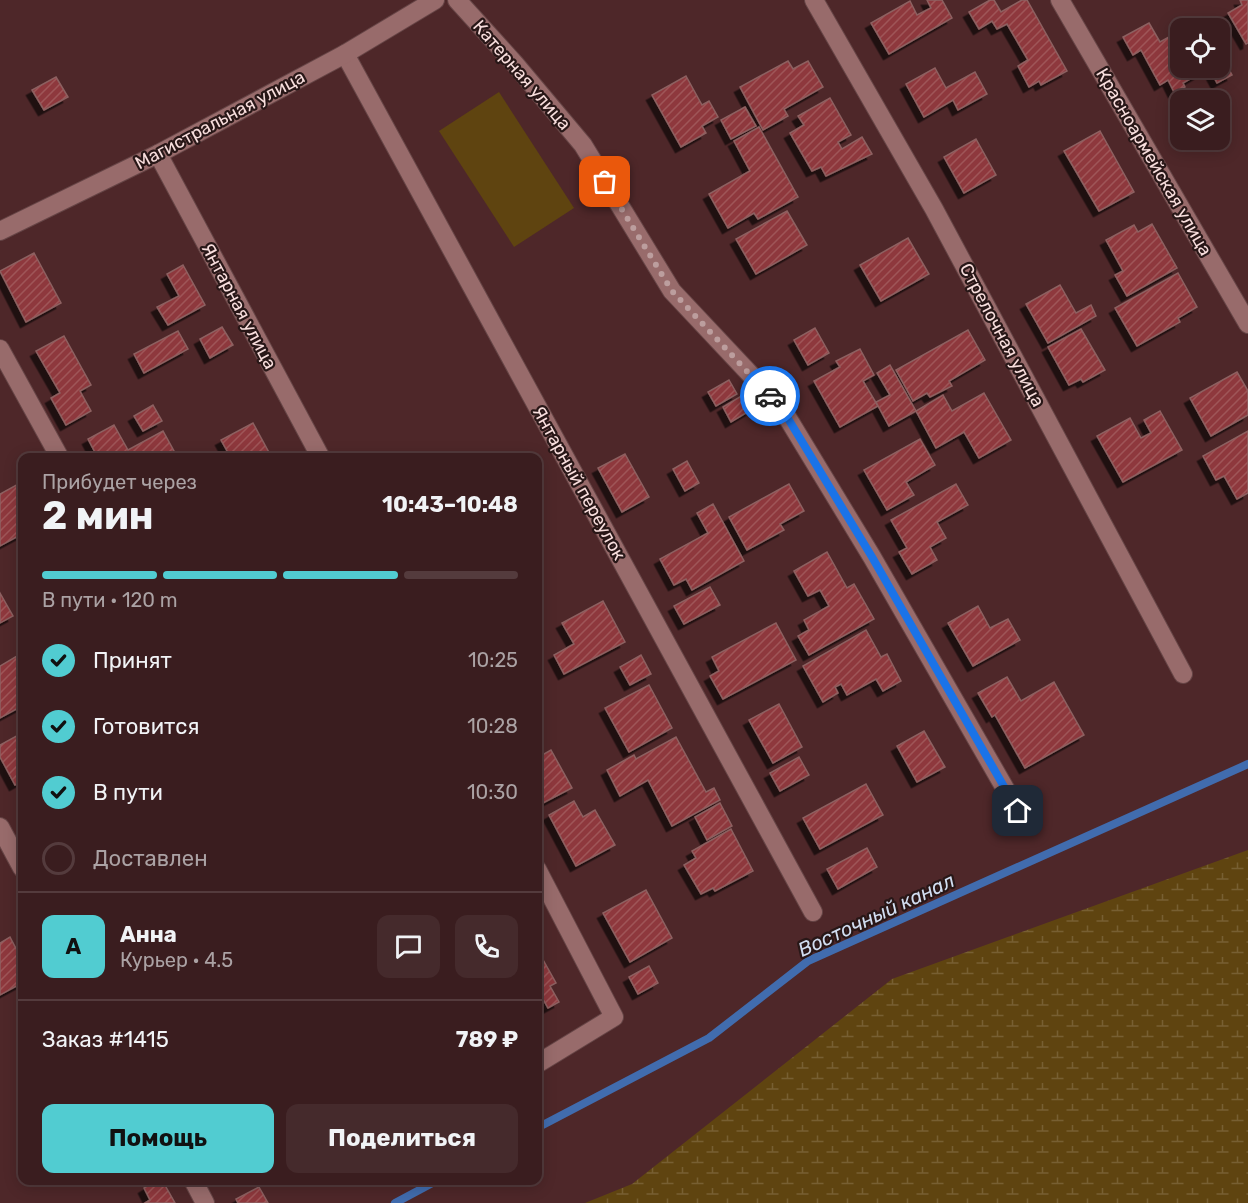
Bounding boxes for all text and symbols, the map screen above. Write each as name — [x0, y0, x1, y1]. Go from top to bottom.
street label: Катерная улица — [468, 16, 576, 134]
map controls — [1170, 18, 1230, 150]
button: locate — [1170, 18, 1230, 78]
street label: Красноармейская улица — [1091, 64, 1217, 260]
street label: Магистральная улица — [131, 66, 309, 174]
button: layers — [1170, 90, 1230, 150]
pin — [579, 156, 630, 207]
icon: bag — [588, 165, 621, 198]
street label: Янтарная улица — [197, 239, 281, 373]
street label: Стрелочная улица — [955, 259, 1049, 411]
courier — [740, 366, 800, 426]
icon: car — [754, 380, 787, 413]
street label: Янтарный переулок — [528, 402, 631, 564]
text: Прибудет через — [42, 470, 197, 494]
text: 10:43–10:48 — [382, 491, 518, 518]
text: 2 мин — [42, 493, 154, 539]
text: В пути · 120 m — [42, 588, 178, 612]
icon: check — [42, 644, 75, 677]
text: Принят — [93, 647, 172, 674]
text: 10:25 — [468, 648, 518, 672]
icon: check — [42, 710, 75, 743]
text: Готовится — [93, 713, 199, 740]
text: 10:28 — [467, 714, 518, 738]
icon: check — [42, 776, 75, 809]
text: В пути — [93, 779, 163, 806]
text: 10:30 — [467, 780, 518, 804]
pin — [992, 785, 1043, 836]
icon: home — [1001, 794, 1034, 827]
text: Доставлен — [93, 845, 208, 872]
water label: Восточный канал — [794, 868, 958, 962]
button: chat — [377, 915, 440, 978]
button: phone — [455, 915, 518, 978]
text: Анна — [120, 921, 177, 948]
text: А — [66, 933, 81, 960]
text: Курьер · 4.5 — [120, 948, 233, 972]
text: Заказ #1415 — [42, 1026, 169, 1053]
text: 789 ₽ — [456, 1026, 518, 1053]
button: Помощь — [42, 1104, 274, 1173]
button: Поделиться — [286, 1104, 518, 1173]

